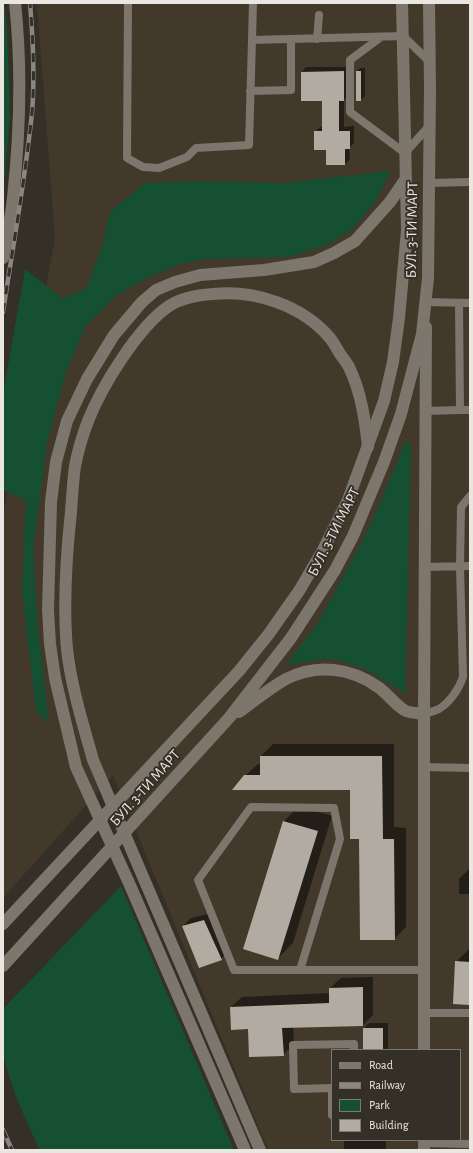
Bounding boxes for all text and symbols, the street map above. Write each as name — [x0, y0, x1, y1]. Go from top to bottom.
street label: БУЛ. 3-ТИ МАРТ — [402, 181, 422, 279]
street label: БУЛ. 3-ТИ МАРТ — [304, 485, 364, 579]
street label: БУЛ. 3-ТИ МАРТ — [106, 746, 184, 830]
legend — [331, 1049, 461, 1141]
text: Road — [369, 1059, 393, 1071]
text: Railway — [369, 1079, 405, 1091]
text: Park — [369, 1099, 390, 1111]
text: Building — [369, 1119, 409, 1131]

